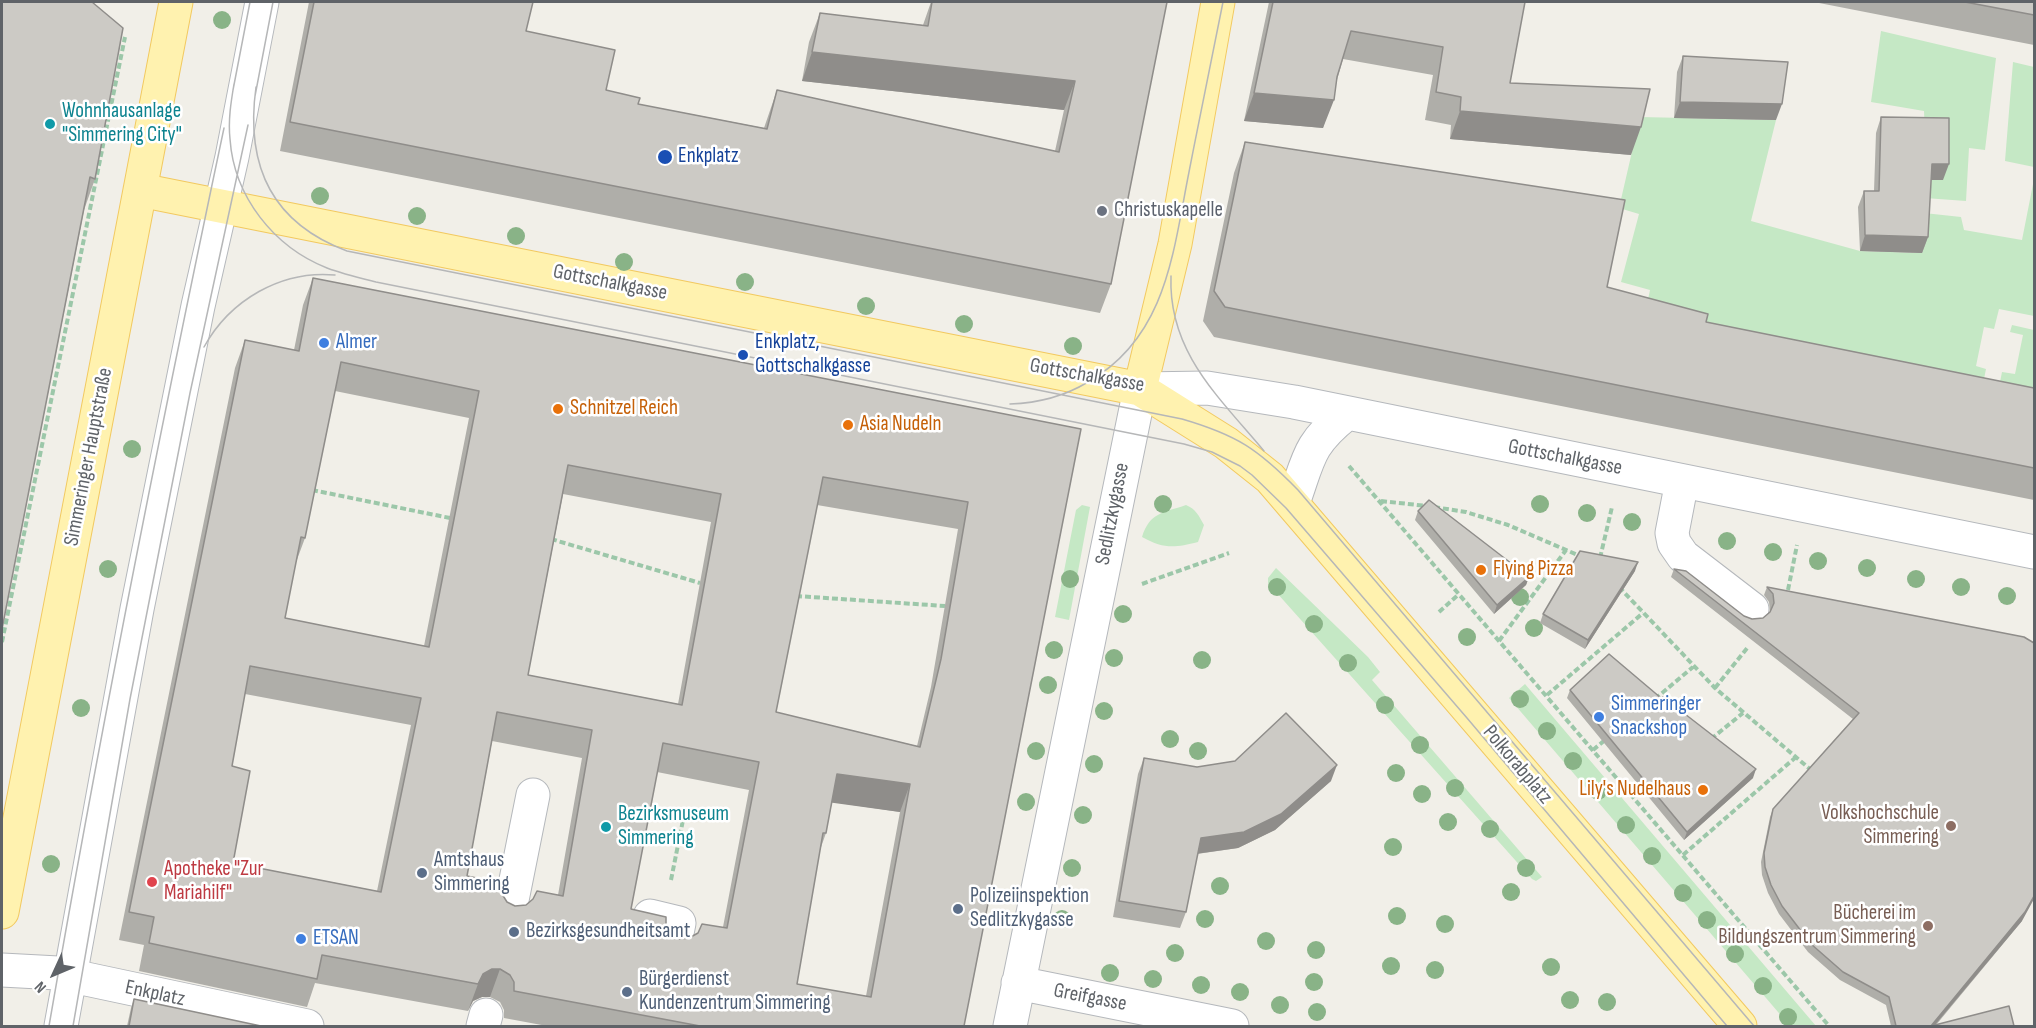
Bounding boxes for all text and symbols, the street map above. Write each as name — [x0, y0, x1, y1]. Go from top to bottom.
place label: Wohnhausanlage "Simmering City" — [62, 99, 182, 149]
marker: Wohnhausanlage "Simmering City" — [43, 117, 57, 131]
place label: Enkplatz — [678, 144, 738, 170]
marker: Enkplatz — [656, 148, 674, 166]
place label: Christuskapelle — [1114, 198, 1223, 224]
marker: Christuskapelle — [1095, 204, 1109, 218]
street label: Gottschalkgasse — [551, 260, 669, 306]
place label: Almer — [336, 330, 377, 356]
place label: Enkplatz, Gottschalkgasse — [755, 330, 871, 380]
marker: Almer — [317, 336, 331, 350]
marker: Enkplatz, Gottschalkgasse — [736, 348, 750, 362]
street label: Gottschalkgasse — [1028, 354, 1146, 398]
street label: Simmeringer Hauptstraße — [59, 366, 119, 548]
place label: Schnitzel Reich — [570, 396, 678, 422]
marker: Schnitzel Reich — [551, 402, 565, 416]
place label: Asia Nudeln — [860, 412, 942, 438]
marker: Asia Nudeln — [841, 418, 855, 432]
street label: Gottschalkgasse — [1506, 435, 1624, 481]
street label: Sedlitzkygasse — [1091, 461, 1135, 567]
place label: Flying Pizza — [1493, 557, 1574, 583]
marker: Flying Pizza — [1474, 563, 1488, 577]
place label: Simmeringer Snackshop — [1611, 692, 1701, 742]
marker: Simmeringer Snackshop — [1592, 710, 1606, 724]
street label: Polkorabplatz — [1477, 720, 1557, 810]
place label: Lily's Nudelhaus — [1579, 777, 1691, 803]
marker: Lily's Nudelhaus — [1696, 783, 1710, 797]
place label: Volkshochschule Simmering — [1821, 801, 1939, 851]
place label: Bezirksmuseum Simmering — [618, 802, 729, 852]
marker: Volkshochschule Simmering — [1944, 819, 1958, 833]
marker: Bezirksmuseum Simmering — [599, 820, 613, 834]
place label: Amtshaus Simmering — [434, 848, 510, 898]
place label: Apotheke "Zur Mariahilf" — [164, 857, 263, 907]
marker: Amtshaus Simmering — [415, 866, 429, 880]
marker: Apotheke "Zur Mariahilf" — [145, 875, 159, 889]
place label: Polizeiinspektion Sedlitzkygasse — [970, 884, 1089, 934]
place label: Bücherei im Bildungszentrum Simmering — [1718, 901, 1916, 951]
marker: Polizeiinspektion Sedlitzkygasse — [951, 902, 965, 916]
place label: Bezirksgesundheitsamt — [526, 919, 690, 945]
marker: Bücherei im Bildungszentrum Simmering — [1921, 919, 1935, 933]
marker: Bezirksgesundheitsamt — [507, 925, 521, 939]
place label: ETSAN — [313, 926, 359, 952]
marker: ETSAN — [294, 932, 308, 946]
north arrow — [24, 944, 84, 1004]
place label: Bürgerdienst Kundenzentrum Simmering — [639, 967, 831, 1017]
street label: Enkplatz — [123, 975, 187, 1013]
text: N — [31, 977, 50, 997]
street label: Greifgasse — [1051, 979, 1129, 1017]
marker: Bürgerdienst Kundenzentrum Simmering — [620, 985, 634, 999]

